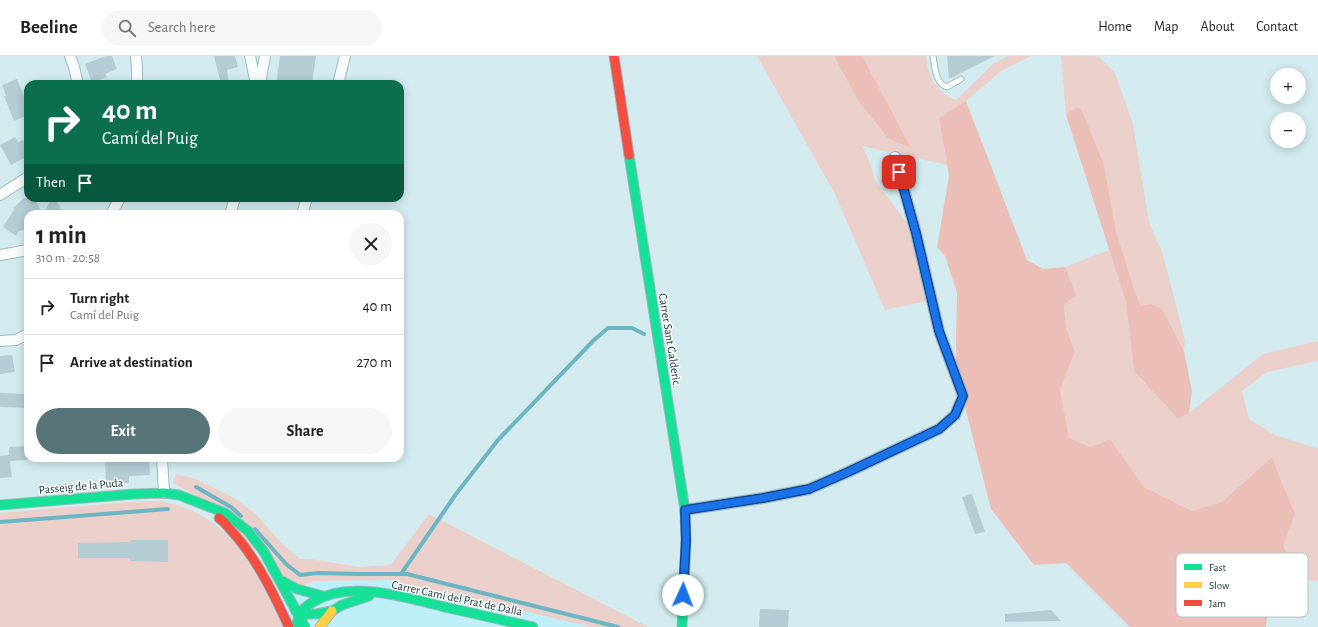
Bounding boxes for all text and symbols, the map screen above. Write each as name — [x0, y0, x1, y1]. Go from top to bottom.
search box — [102, 10, 382, 46]
icon: search — [116, 17, 138, 39]
text: Beeline — [20, 18, 78, 37]
text: Search here — [148, 20, 216, 35]
text: Home — [1098, 20, 1132, 34]
text: Map — [1154, 20, 1178, 34]
text: About — [1200, 20, 1234, 34]
text: Contact — [1256, 20, 1298, 34]
map controls — [1270, 68, 1306, 148]
button: + — [1270, 68, 1306, 104]
icon: right — [36, 96, 88, 148]
text: 40 m — [102, 97, 158, 125]
button: − — [1270, 112, 1306, 148]
text: Camí del Puig — [102, 130, 198, 148]
pin — [882, 155, 916, 189]
icon: arrive — [888, 161, 910, 183]
icon: arrive — [74, 172, 96, 194]
text: Then — [36, 175, 66, 190]
button: close — [350, 223, 392, 265]
text: 1 min — [36, 224, 87, 248]
text: 310 m · 20:58 — [36, 252, 100, 265]
text: Turn right — [70, 291, 129, 306]
street label: Carrer Sant Galderic — [657, 292, 683, 386]
icon: right — [36, 296, 58, 318]
text: 40 m — [362, 299, 392, 314]
text: Camí del Puig — [70, 309, 139, 322]
icon: arrive — [36, 352, 58, 374]
text: Arrive at destination — [70, 355, 193, 370]
text: 270 m — [357, 355, 392, 370]
button: Exit — [36, 408, 210, 454]
button: Share — [218, 408, 392, 454]
street label: Passeig de la Puda — [38, 476, 124, 496]
legend — [1176, 553, 1308, 617]
text: Fast — [1209, 562, 1227, 573]
position arrow — [662, 574, 704, 616]
street label: Carrer Camí del Prat de Dalla — [391, 578, 524, 618]
text: Slow — [1209, 580, 1230, 591]
text: Jam — [1209, 598, 1226, 609]

